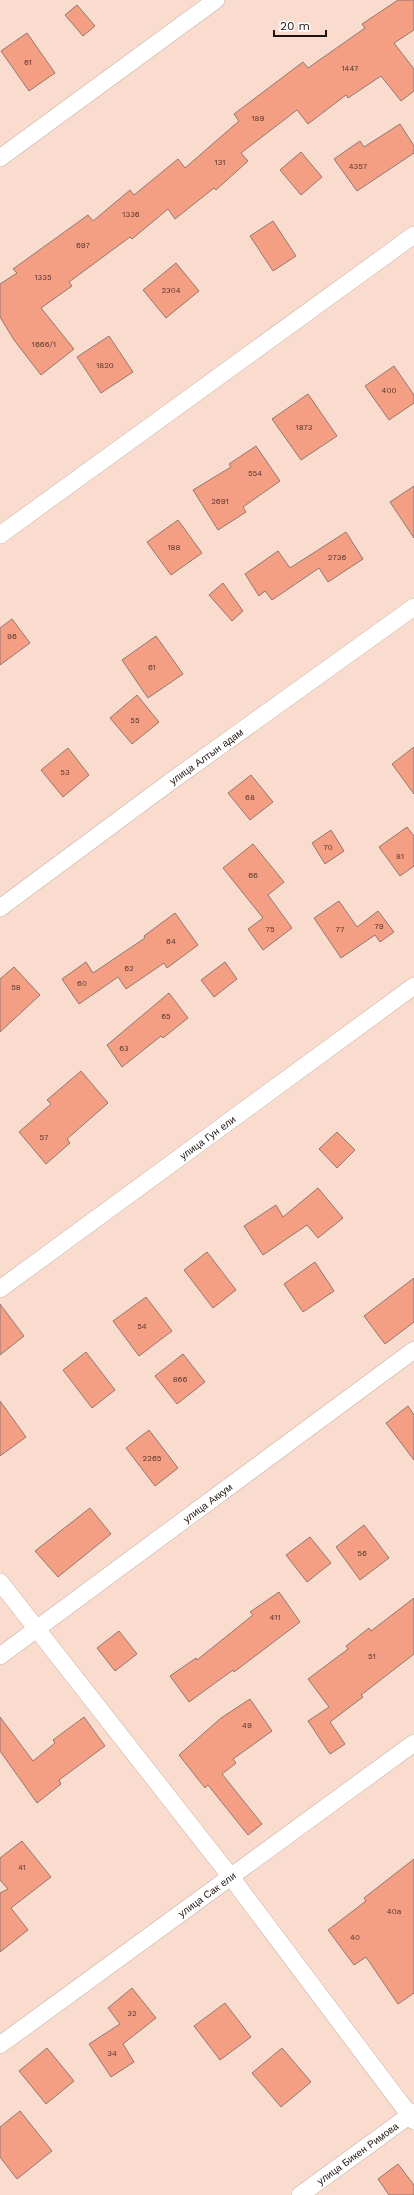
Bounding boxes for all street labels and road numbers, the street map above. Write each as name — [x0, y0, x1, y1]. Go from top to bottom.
street label: улица Алтын адам — [167, 726, 245, 787]
street label: улица Гун ели — [178, 1114, 238, 1162]
street label: улица Аккум — [181, 1481, 235, 1525]
street label: улица Сак ели — [176, 1870, 238, 1919]
street label: улица Бикен Римова — [315, 2120, 401, 2187]

